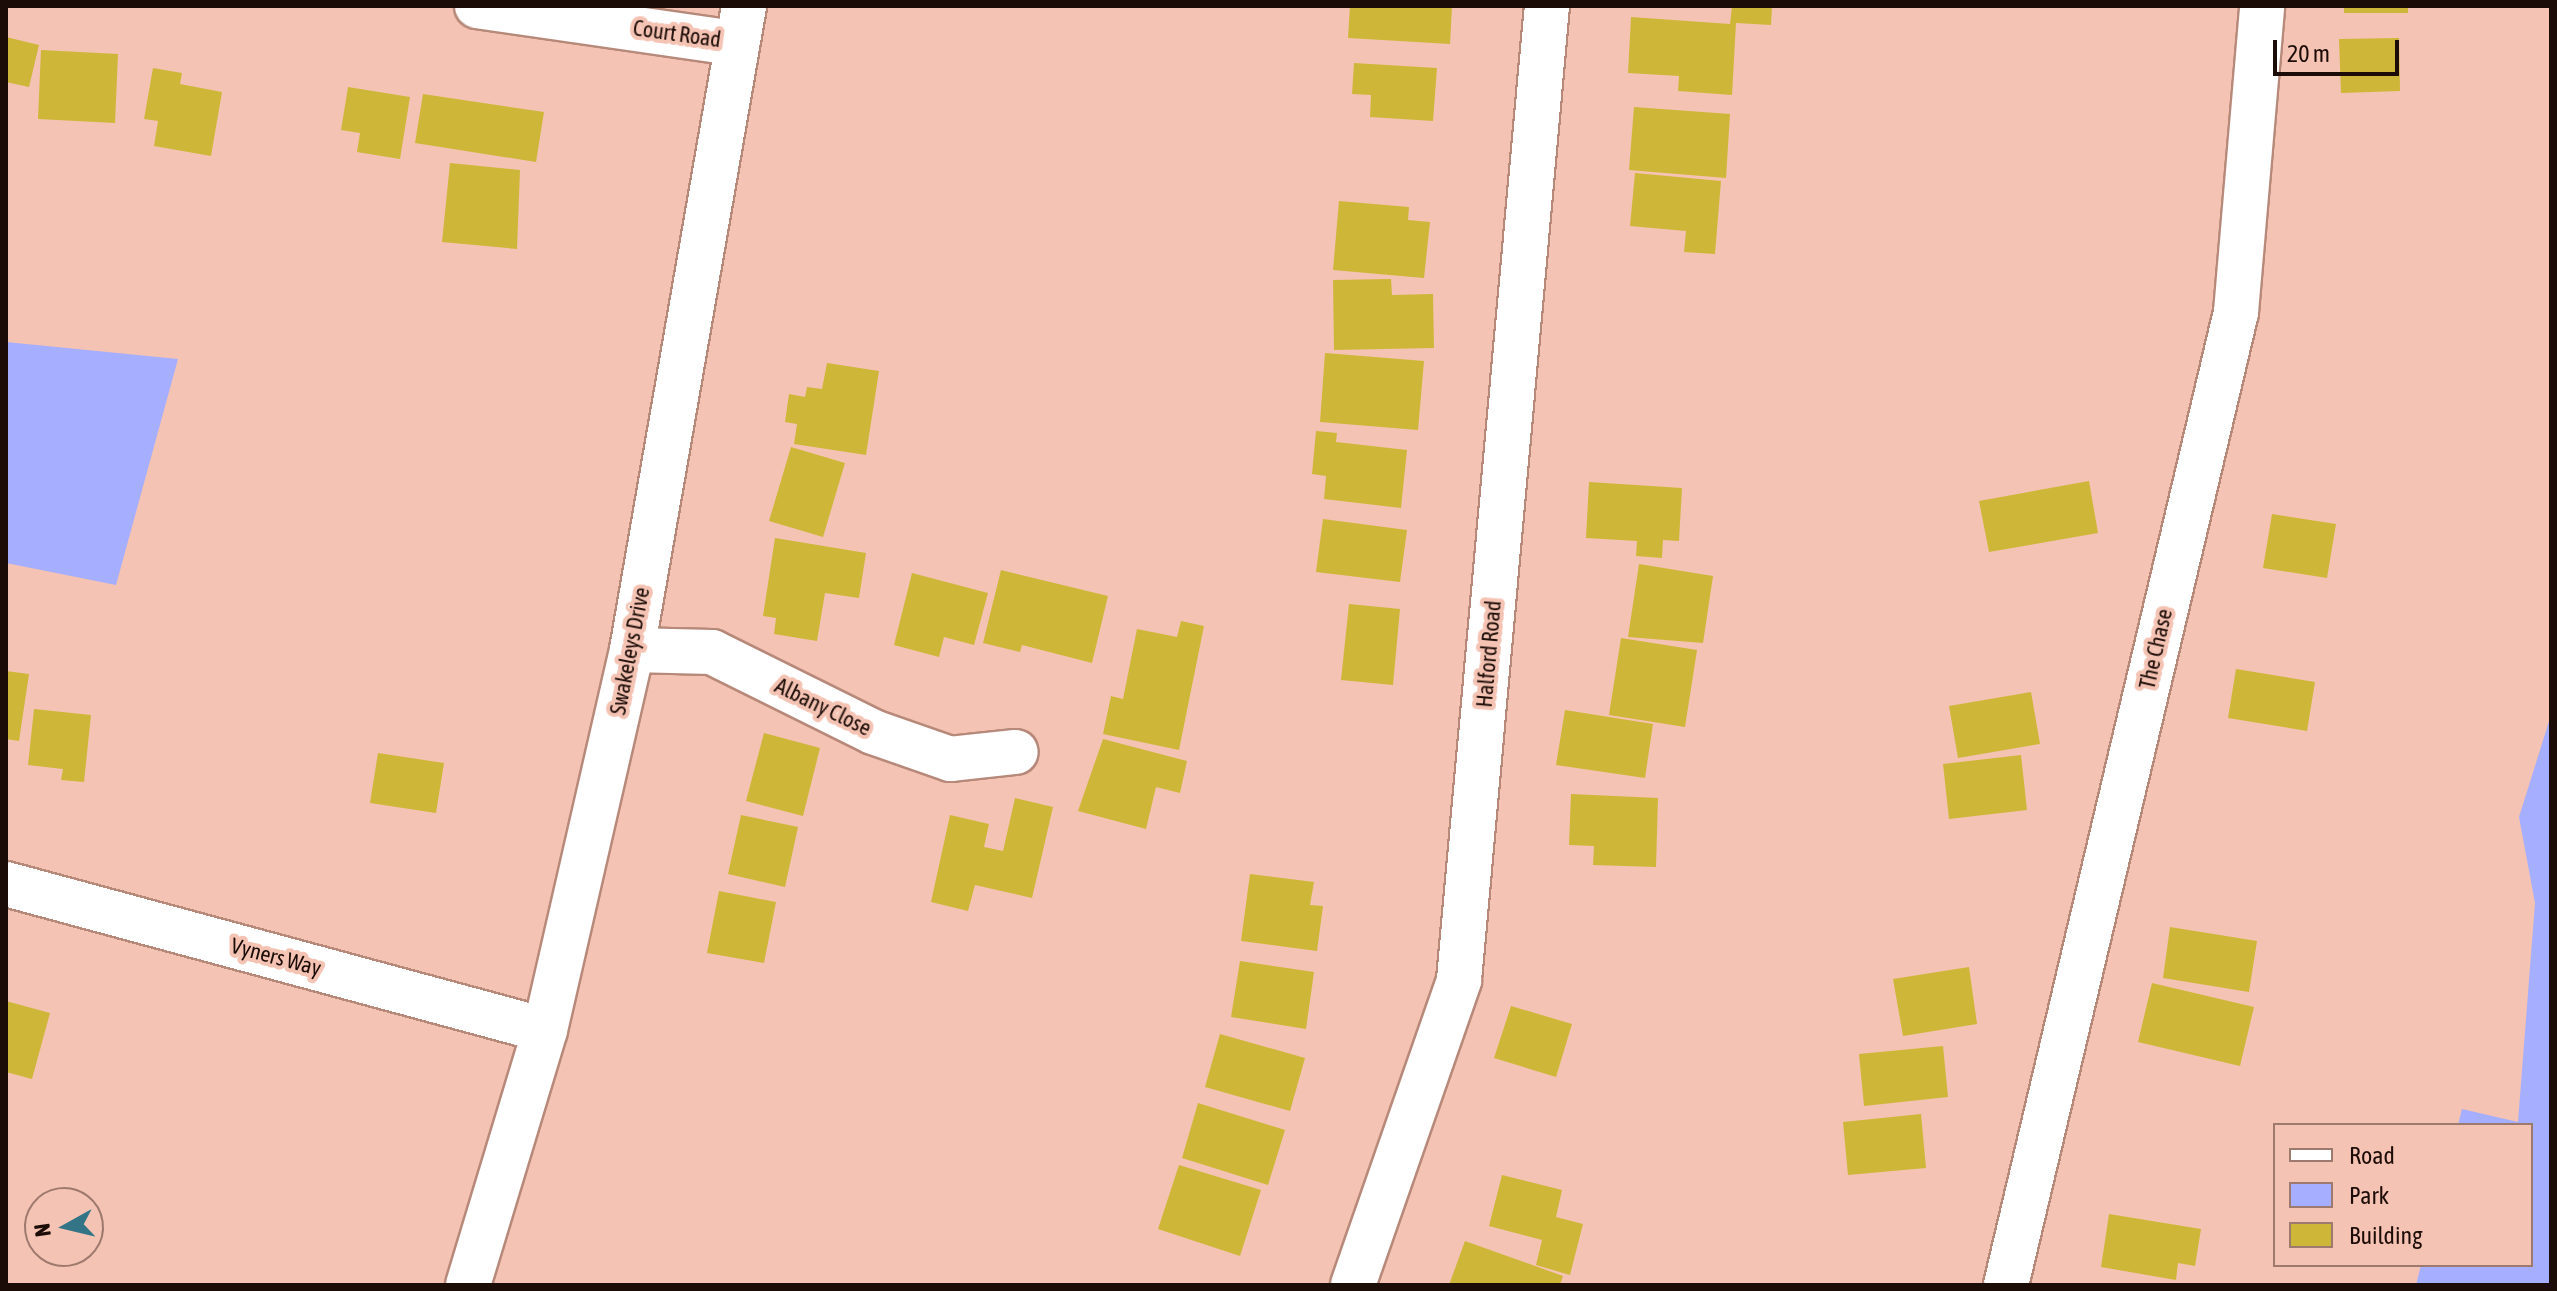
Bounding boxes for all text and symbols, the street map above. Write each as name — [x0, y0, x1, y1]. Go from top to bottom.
street label: Court Road — [631, 15, 723, 53]
scale bar — [2277, 24, 2403, 74]
text: 20 m — [2287, 40, 2330, 67]
street label: Swakeleys Drive — [605, 585, 655, 717]
street label: Halford Road — [1471, 599, 1507, 709]
street label: The Chase — [2134, 606, 2178, 692]
street label: Albany Close — [771, 672, 875, 742]
street label: Vyners Way — [228, 932, 324, 982]
legend — [2273, 1123, 2533, 1267]
text: Road — [2349, 1142, 2395, 1169]
text: Park — [2349, 1182, 2389, 1209]
north arrow — [24, 1187, 104, 1267]
text: N — [28, 1222, 56, 1238]
text: Building — [2349, 1222, 2422, 1249]

